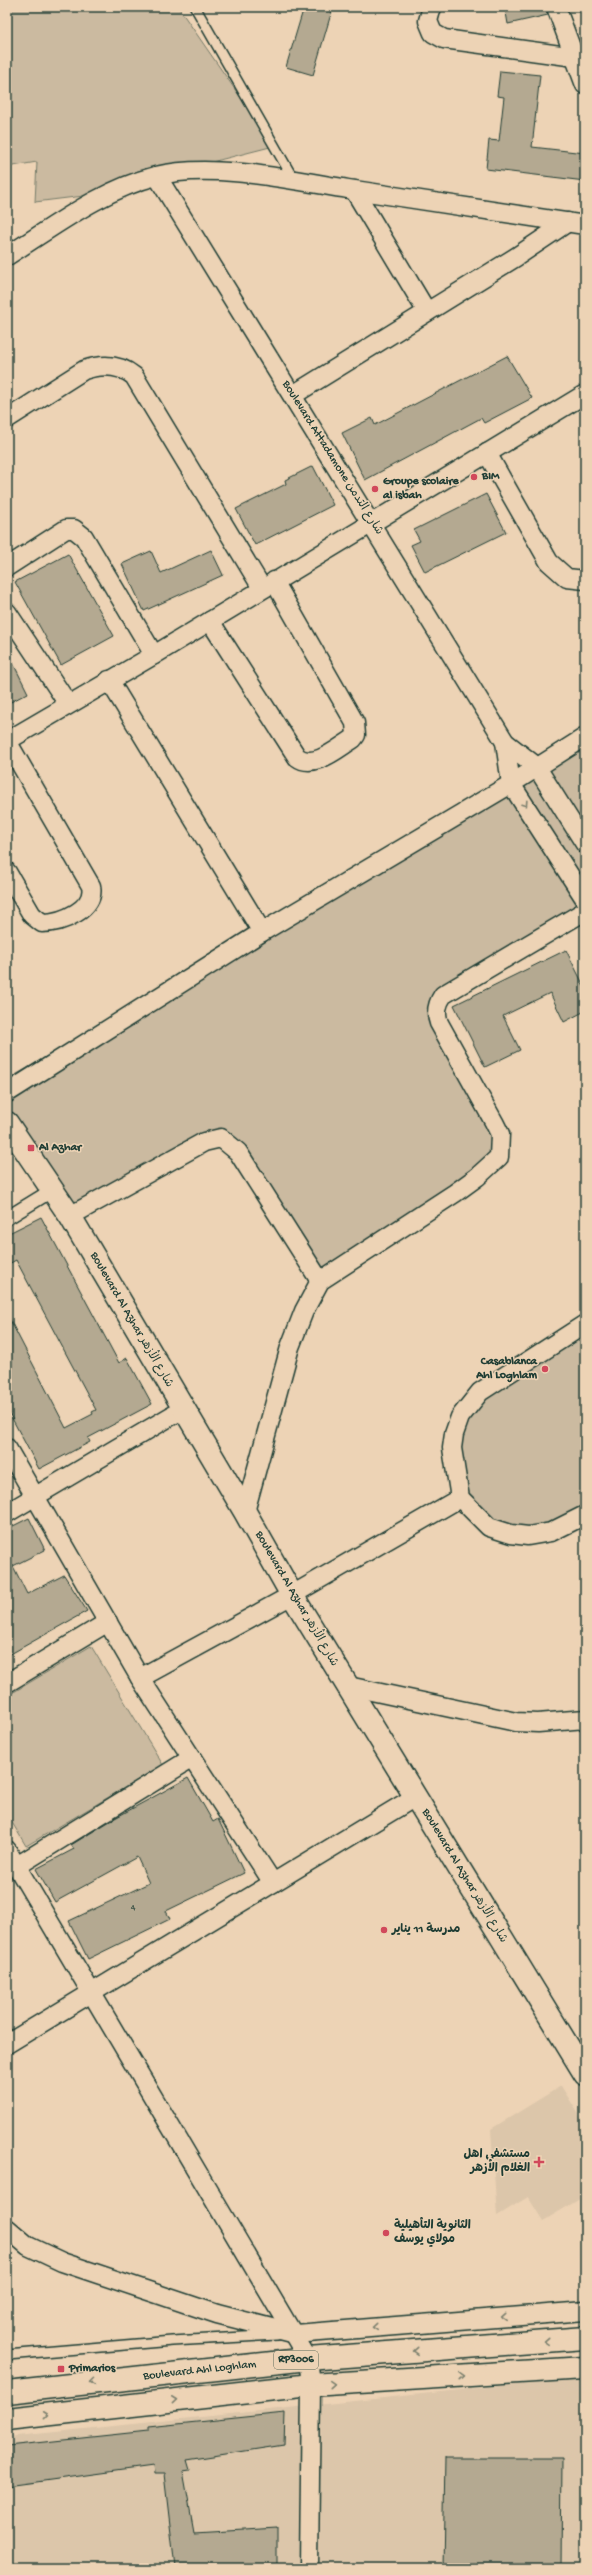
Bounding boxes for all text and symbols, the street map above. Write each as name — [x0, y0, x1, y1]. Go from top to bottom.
street label: Boulevard Attadamone شارع التدمن — [278, 377, 385, 538]
place label: BIM — [481, 470, 500, 484]
marker: BIM — [469, 472, 479, 482]
place label: Groupe scolaire al isbah — [382, 475, 459, 503]
marker: Groupe scolaire al isbah — [370, 484, 380, 494]
one-way arrow — [520, 800, 527, 807]
place label: Al Azhar — [38, 1141, 83, 1155]
marker: Al Azhar — [26, 1143, 36, 1153]
street label: Boulevard Al Azhar شارع الأزهر — [86, 1247, 178, 1390]
place label: Casablanca Ahl Loghlam — [475, 1355, 538, 1383]
marker: Casablanca Ahl Loghlam — [540, 1364, 550, 1374]
street label: Boulevard Al Azhar شارع الأزهر — [251, 1526, 343, 1669]
street label: Boulevard Al Azhar شارع الأزهر — [418, 1804, 512, 1946]
house number: 4 — [131, 1902, 136, 1914]
place label: مدرسة 11 يناير — [391, 1922, 460, 1937]
marker: مدرسة 11 يناير — [379, 1925, 389, 1935]
place label: مستشفى اهل الغلام الأزهر — [463, 2148, 530, 2176]
marker: مستشفى اهل الغلام الأزهر — [533, 2156, 545, 2168]
place label: الثانوية التأهيلية مولاي يوسف — [394, 2216, 471, 2247]
marker: الثانوية التأهيلية مولاي يوسف — [381, 2228, 391, 2238]
one-way arrow — [501, 2312, 507, 2321]
one-way arrow — [372, 2322, 378, 2331]
one-way arrow — [543, 2337, 549, 2346]
one-way arrow — [413, 2346, 419, 2355]
road number: RP3006 — [274, 2351, 318, 2369]
street label: Boulevard Ahl Loghlam — [142, 2358, 258, 2384]
place label: Primarios — [68, 2362, 116, 2376]
marker: Primarios — [56, 2364, 66, 2374]
one-way arrow — [459, 2371, 465, 2380]
one-way arrow — [89, 2377, 95, 2386]
one-way arrow — [329, 2379, 335, 2388]
one-way arrow — [172, 2396, 178, 2405]
one-way arrow — [43, 2410, 49, 2419]

